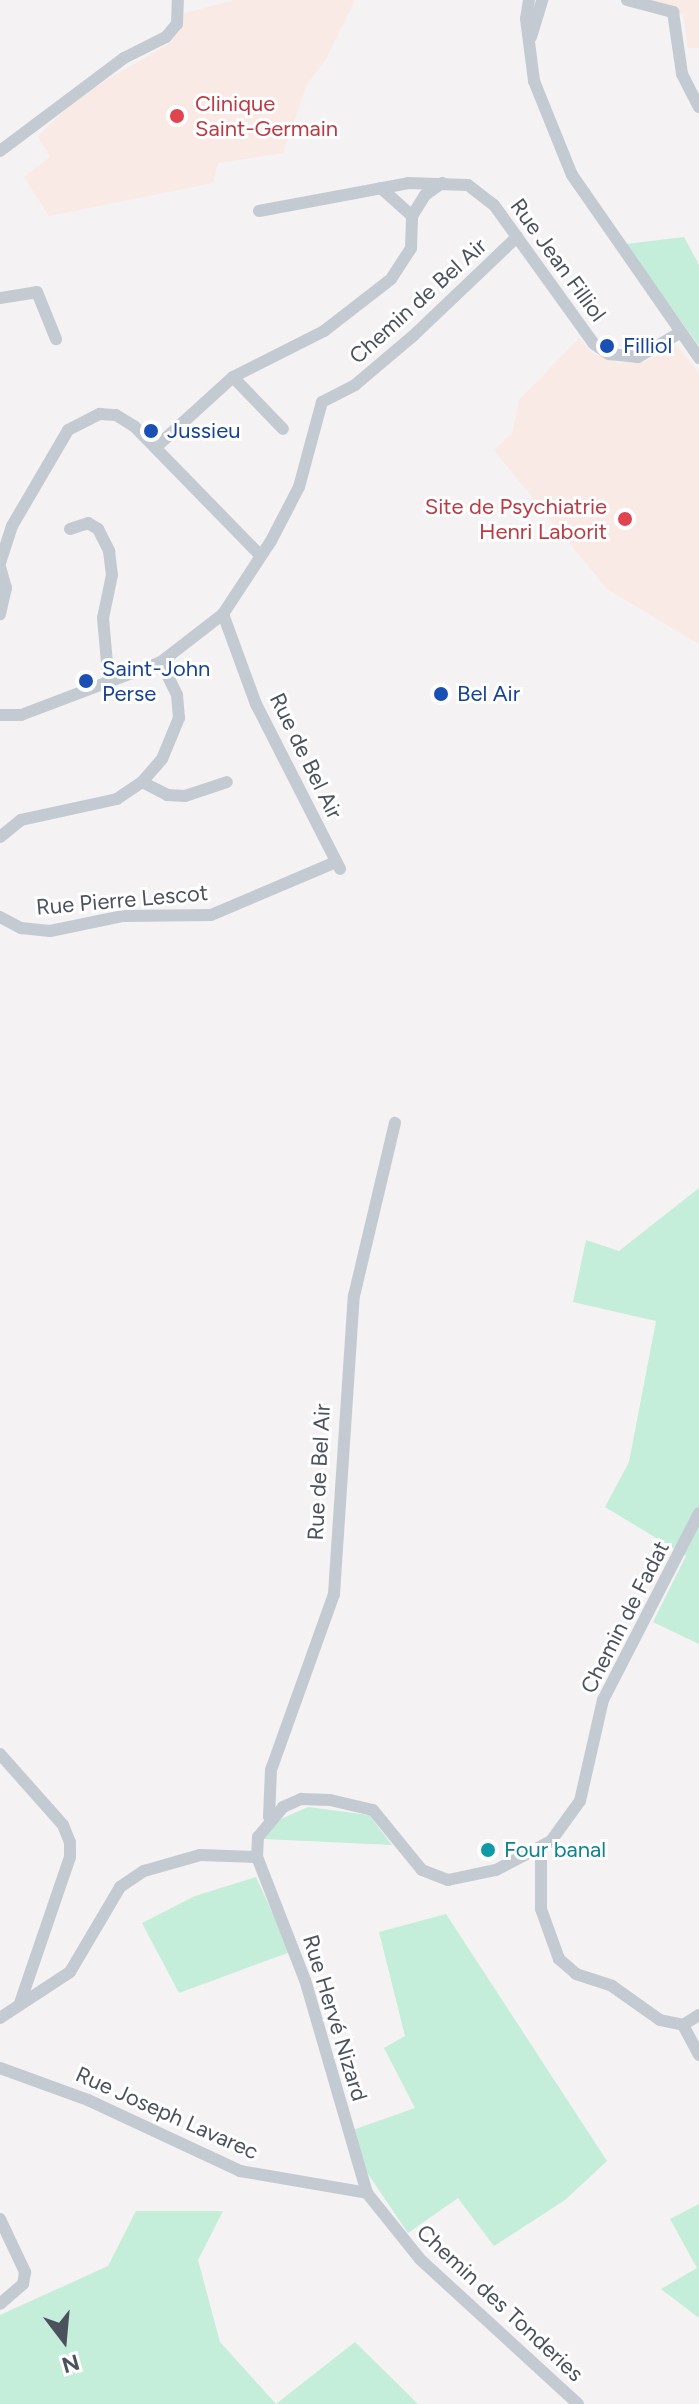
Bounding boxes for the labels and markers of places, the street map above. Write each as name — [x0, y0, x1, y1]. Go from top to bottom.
place label: Clinique Saint-Germain — [195, 90, 338, 142]
marker: Clinique Saint-Germain — [166, 105, 188, 127]
place label: Filliol — [623, 333, 672, 359]
marker: Filliol — [598, 337, 616, 355]
place label: Jussieu — [167, 418, 240, 444]
marker: Jussieu — [142, 422, 160, 440]
place label: Site de Psychiatrie Henri Laborit — [425, 493, 607, 544]
marker: Site de Psychiatrie Henri Laborit — [614, 508, 636, 530]
place label: Saint-John Perse — [102, 655, 210, 706]
marker: Saint-John Perse — [77, 672, 95, 690]
place label: Bel Air — [457, 681, 520, 707]
marker: Bel Air — [432, 685, 450, 703]
place label: Four banal — [504, 1837, 606, 1863]
marker: Four banal — [479, 1841, 497, 1859]

